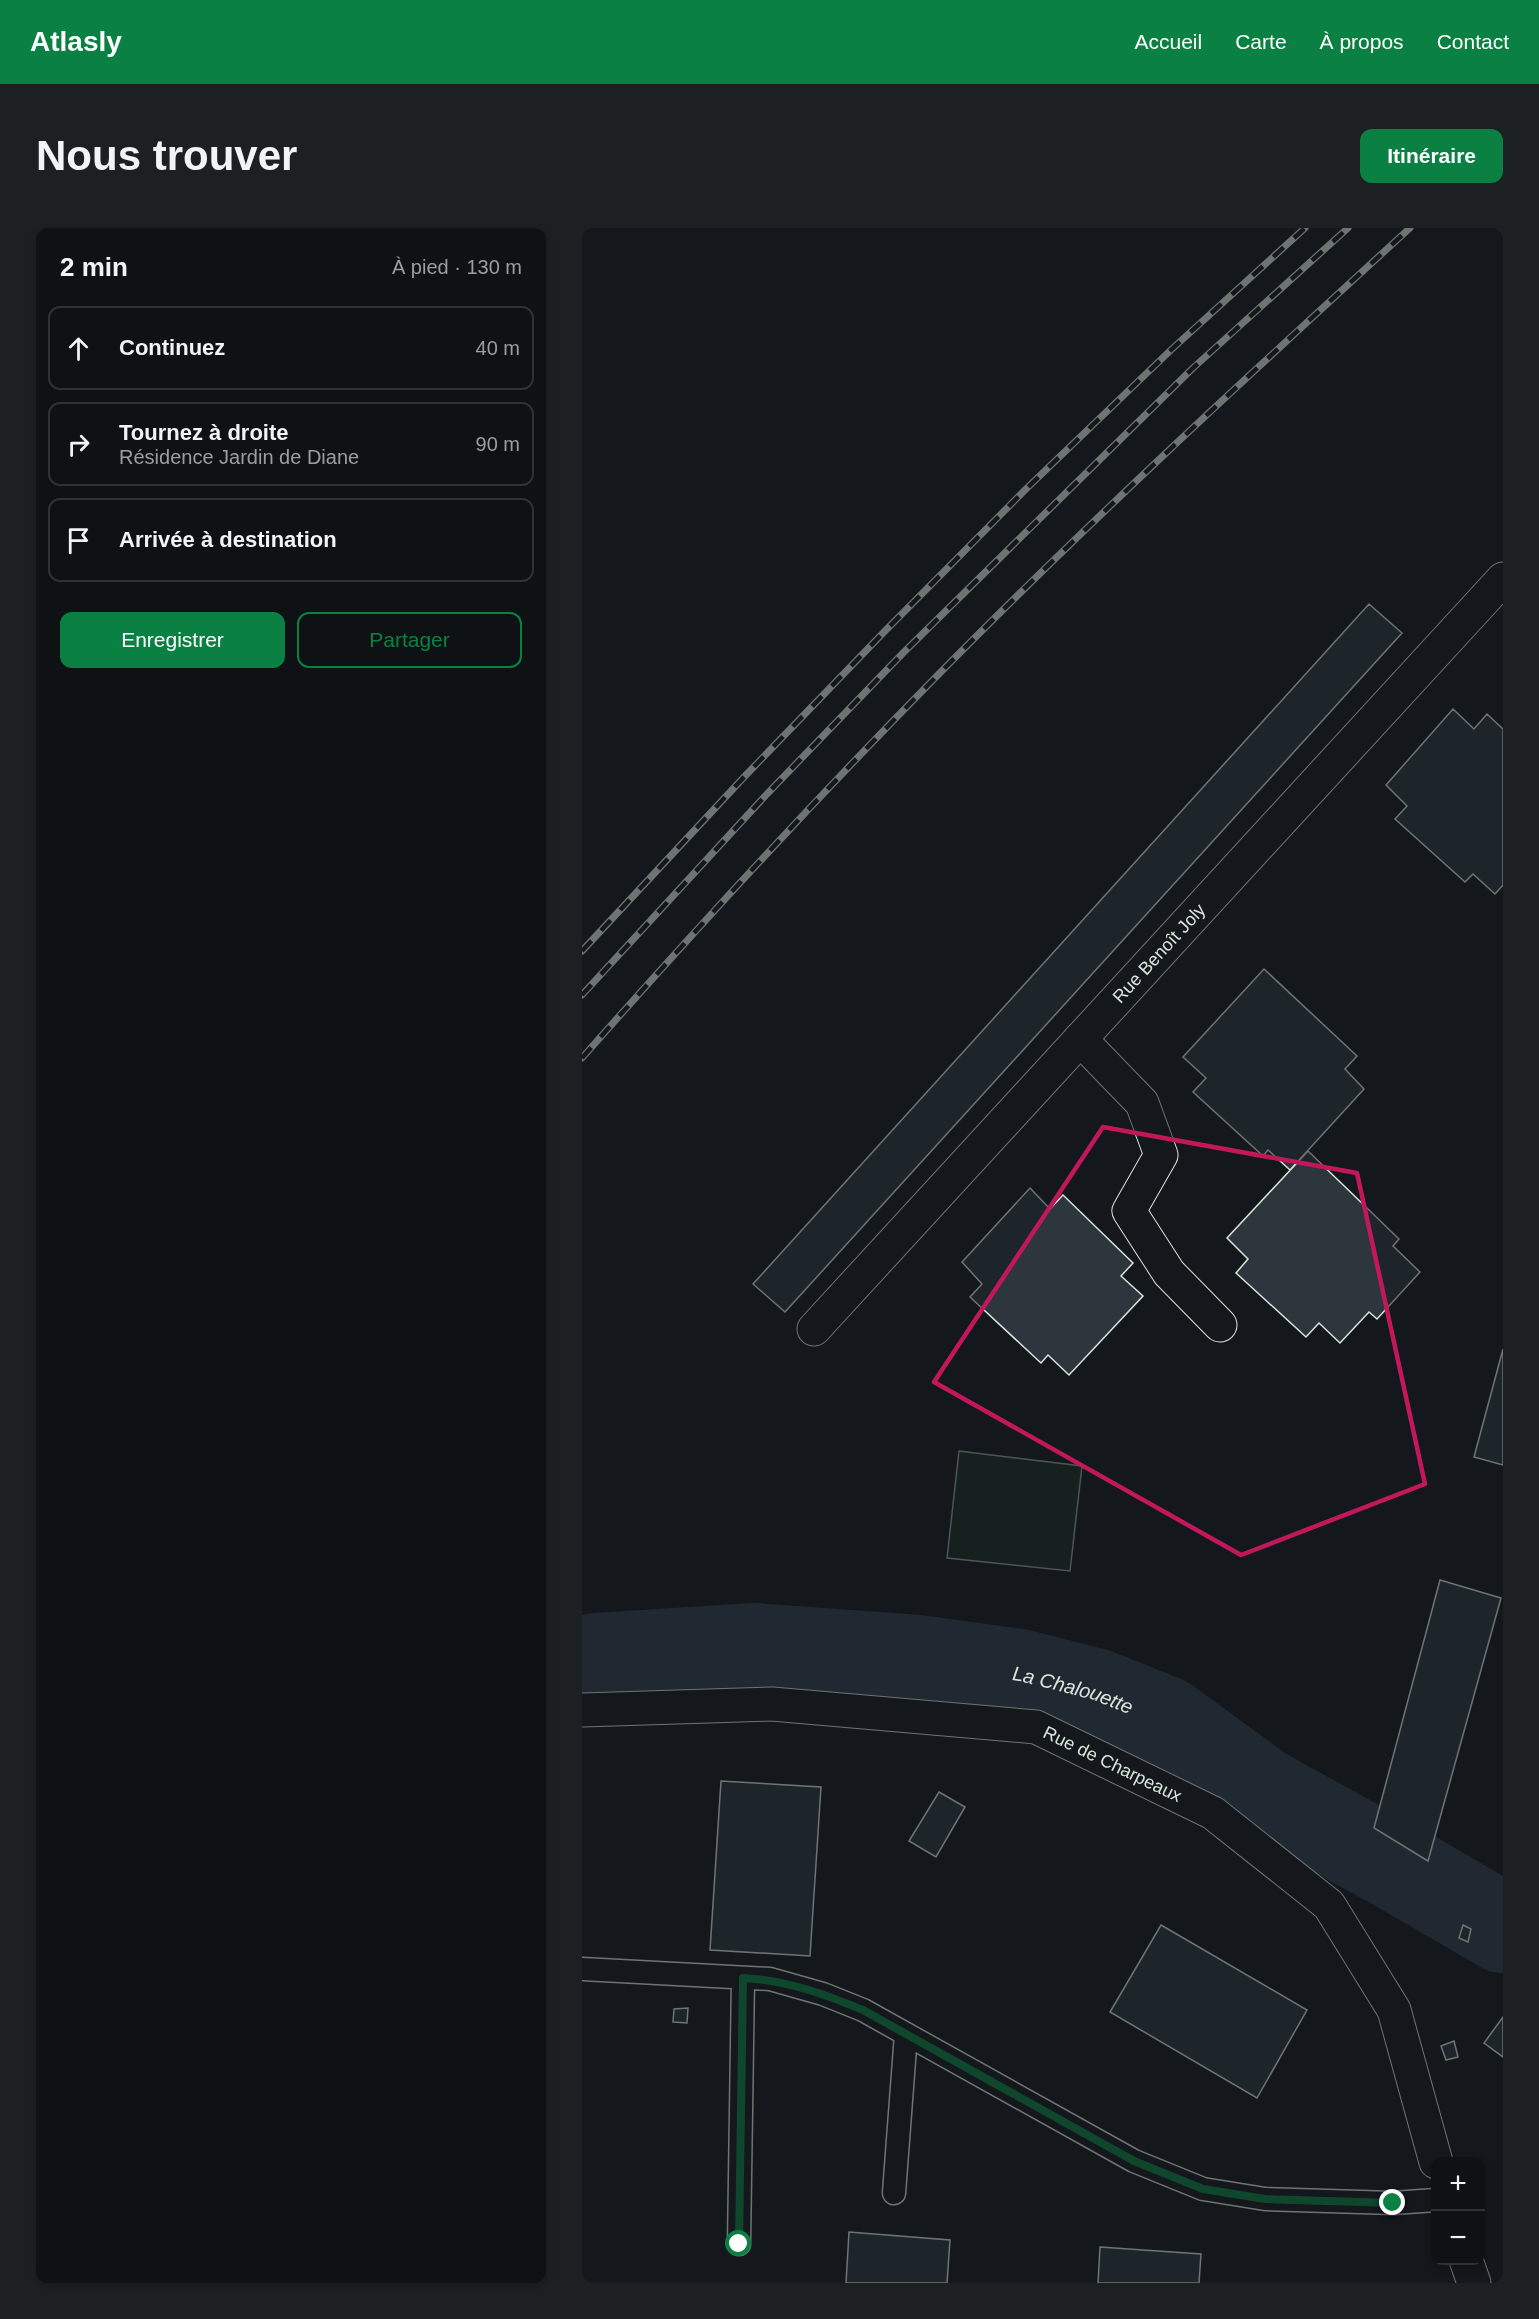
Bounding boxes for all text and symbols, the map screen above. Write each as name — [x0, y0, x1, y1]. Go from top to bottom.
text: Atlasly — [30, 26, 122, 57]
text: Accueil — [1135, 30, 1202, 53]
text: Carte — [1235, 30, 1287, 53]
text: À propos — [1320, 30, 1404, 53]
text: Contact — [1437, 30, 1509, 53]
button: Itinéraire — [1360, 129, 1503, 183]
text: Nous trouver — [36, 132, 297, 179]
text: 2 min — [60, 252, 128, 282]
text: À pied · 130 m — [392, 256, 522, 278]
icon: ahead — [62, 332, 95, 365]
text: Continuez — [119, 335, 225, 360]
text: 40 m — [476, 337, 520, 359]
text: Tournez à droite — [119, 420, 289, 445]
icon: right — [62, 428, 95, 461]
text: 90 m — [476, 433, 520, 455]
text: Résidence Jardin de Diane — [119, 446, 359, 468]
icon: arrive — [62, 524, 95, 557]
text: Arrivée à destination — [119, 527, 337, 552]
button: Enregistrer — [60, 612, 285, 668]
button: Partager — [297, 612, 522, 668]
street label: Rue Benoît Joly — [1109, 900, 1209, 1007]
water label: La Chalouette — [1011, 1662, 1136, 1718]
street label: Rue de Charpeaux — [1040, 1722, 1185, 1806]
map controls — [1431, 2157, 1485, 2265]
button: + — [1431, 2157, 1485, 2211]
route end — [1379, 2189, 1405, 2215]
button: − — [1431, 2211, 1485, 2265]
route start — [725, 2230, 751, 2256]

